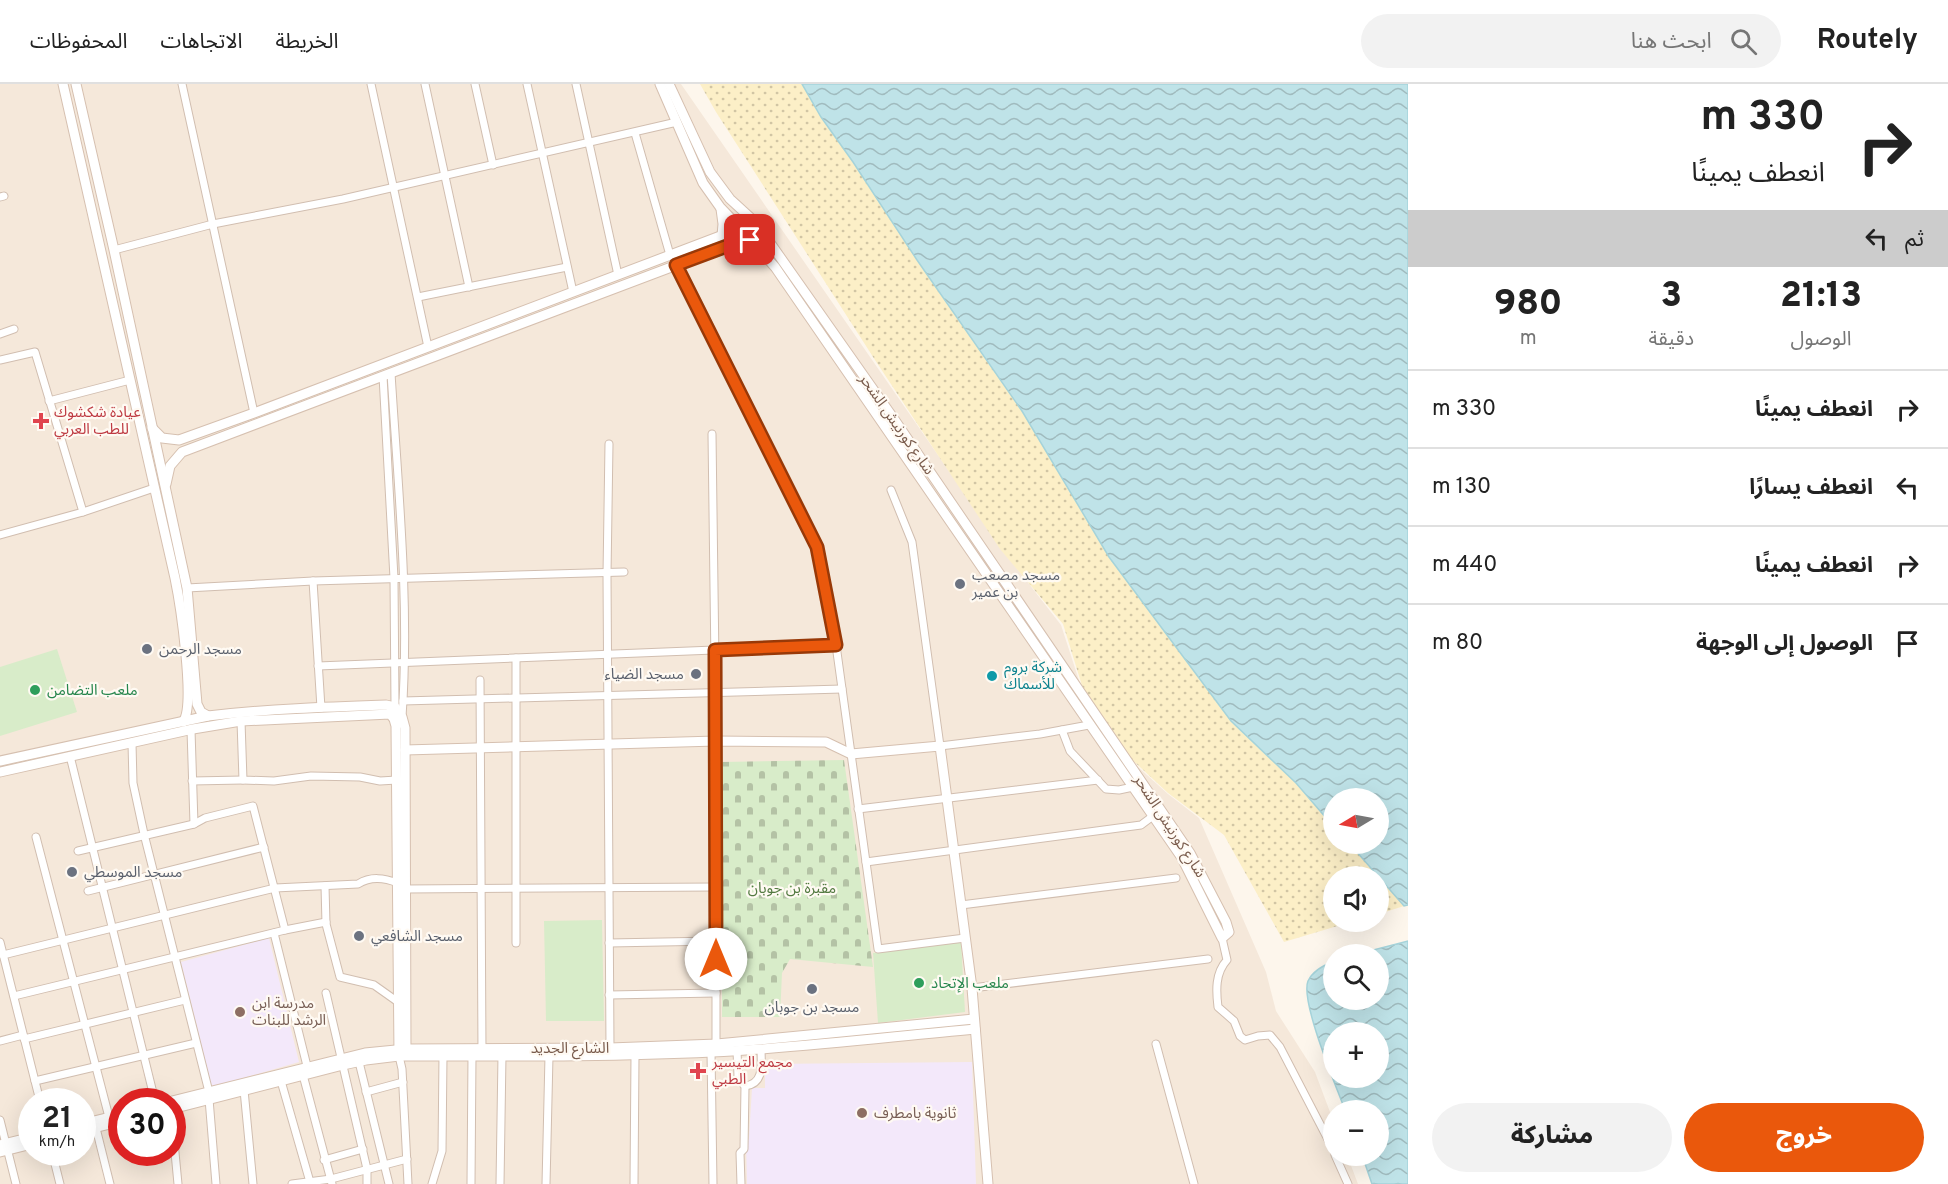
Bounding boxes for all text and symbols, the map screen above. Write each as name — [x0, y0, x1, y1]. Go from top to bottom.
search box — [1361, 14, 1781, 68]
text: Routely — [1817, 23, 1918, 59]
icon: search — [1727, 25, 1760, 58]
text: المحفوظات — [30, 29, 127, 56]
text: الاتجاهات — [160, 29, 242, 56]
text: الخريطة — [275, 29, 338, 56]
text: ابحث هنا — [1631, 29, 1712, 56]
text: 330 m — [1700, 92, 1825, 145]
icon: right — [1846, 108, 1924, 186]
text: انعطف يمينًا — [1691, 157, 1825, 191]
pin — [724, 214, 775, 265]
icon: left — [1860, 222, 1893, 255]
icon: arrive — [733, 223, 766, 256]
text: ثم — [1905, 227, 1924, 254]
text: 3 — [1660, 274, 1682, 320]
text: 21:13 — [1780, 274, 1862, 320]
text: 980 — [1494, 282, 1562, 328]
text: m — [1520, 326, 1537, 352]
text: دقيقة — [1648, 327, 1694, 353]
text: الوصول — [1791, 327, 1851, 353]
street label: شارع كورنيش الشحر — [852, 370, 938, 480]
icon: right — [1891, 393, 1924, 426]
text: 330 m — [1432, 396, 1496, 423]
text: انعطف يمينًا — [1755, 397, 1873, 424]
place label: عيادة شكشوك للطب العربي — [54, 404, 141, 440]
marker: عيادة شكشوك للطب العربي — [32, 412, 50, 430]
icon: left — [1891, 471, 1924, 504]
text: 130 m — [1432, 474, 1491, 501]
text: انعطف يسارًا — [1749, 475, 1873, 502]
icon: right — [1891, 549, 1924, 582]
text: 440 m — [1432, 552, 1497, 579]
text: انعطف يمينًا — [1755, 553, 1873, 580]
place label: مسجد مصعب بن عمير — [971, 567, 1060, 603]
marker: مسجد مصعب بن عمير — [953, 577, 967, 591]
icon: arrive — [1891, 627, 1924, 660]
text: 80 m — [1432, 630, 1483, 657]
text: الوصول إلى الوجهة — [1696, 631, 1873, 658]
place label: مسجد الرحمن — [159, 641, 242, 660]
marker: مسجد الرحمن — [140, 642, 154, 656]
place label: شركة بروم للأسماك — [1004, 659, 1062, 695]
place label: مسجد الضياء — [604, 666, 684, 685]
marker: مسجد الضياء — [689, 667, 703, 681]
marker: شركة بروم للأسماك — [985, 669, 999, 683]
place label: ملعب التضامن — [47, 682, 138, 701]
marker: ملعب التضامن — [28, 683, 42, 697]
street label: شارع كورنيش الشحر — [1127, 771, 1209, 883]
north arrow — [1323, 788, 1389, 854]
map controls — [1323, 788, 1389, 1166]
place label: مسجد الموسطي — [84, 864, 182, 883]
marker: مسجد الموسطي — [65, 865, 79, 879]
button: sound — [1323, 866, 1389, 932]
park label: مقبرة بن جوبان — [748, 880, 836, 899]
position arrow — [684, 927, 748, 991]
place label: مسجد الشافعي — [371, 928, 463, 947]
marker: مسجد الشافعي — [352, 929, 366, 943]
button: search — [1323, 944, 1389, 1010]
place label: ملعب الإتحاد — [931, 975, 1009, 994]
marker: ملعب الإتحاد — [912, 976, 926, 990]
marker: مسجد بن جوبان — [805, 982, 819, 996]
place label: مدرسة ابن الرشد للبنات — [252, 995, 326, 1031]
place label: مسجد بن جوبان — [765, 999, 859, 1018]
marker: مدرسة ابن الرشد للبنات — [233, 1005, 247, 1019]
button: + — [1323, 1022, 1389, 1088]
street label: الشارع الجديد — [531, 1040, 609, 1060]
place label: مجمع التيسير الطبي — [711, 1054, 793, 1090]
marker: مجمع التيسير الطبي — [689, 1062, 707, 1080]
speed limit sign: 30 — [108, 1088, 186, 1166]
button: − — [1323, 1100, 1389, 1166]
text: 21 — [42, 1101, 72, 1138]
button: مشاركة — [1432, 1103, 1672, 1172]
button: خروج — [1684, 1103, 1924, 1172]
place label: ثانوية بامطرف — [874, 1105, 956, 1124]
marker: ثانوية بامطرف — [855, 1106, 869, 1120]
text: km/h — [39, 1133, 75, 1152]

